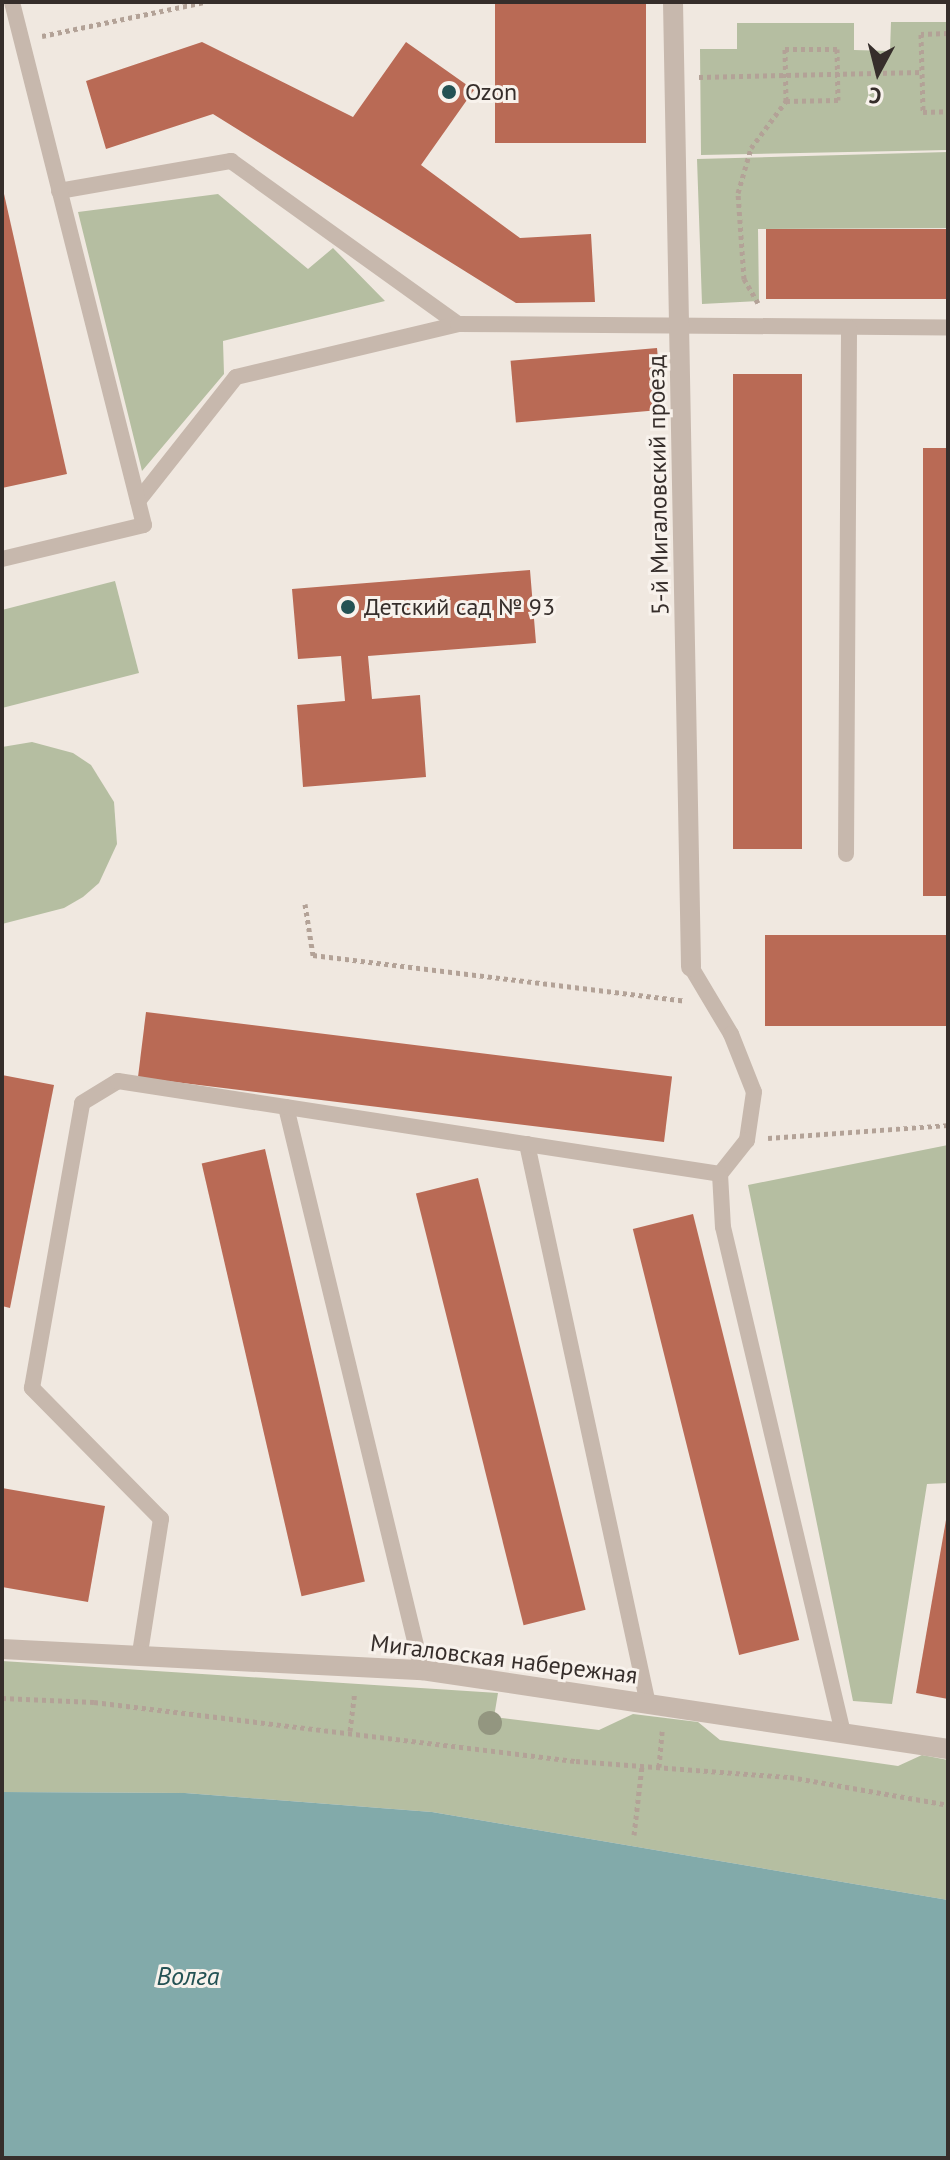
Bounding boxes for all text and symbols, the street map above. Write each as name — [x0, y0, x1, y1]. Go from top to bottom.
north arrow — [838, 32, 918, 112]
place label: Ozon — [465, 78, 517, 106]
text: С — [867, 81, 883, 110]
marker: Ozon — [440, 83, 458, 101]
street label: 5-й Мигаловский проезд — [641, 355, 675, 615]
place label: Детский сад № 93 — [364, 593, 555, 621]
marker: Детский сад № 93 — [339, 598, 357, 616]
street label: Мигаловская набережная — [369, 1628, 639, 1690]
water label: Волга — [156, 1960, 220, 1992]

